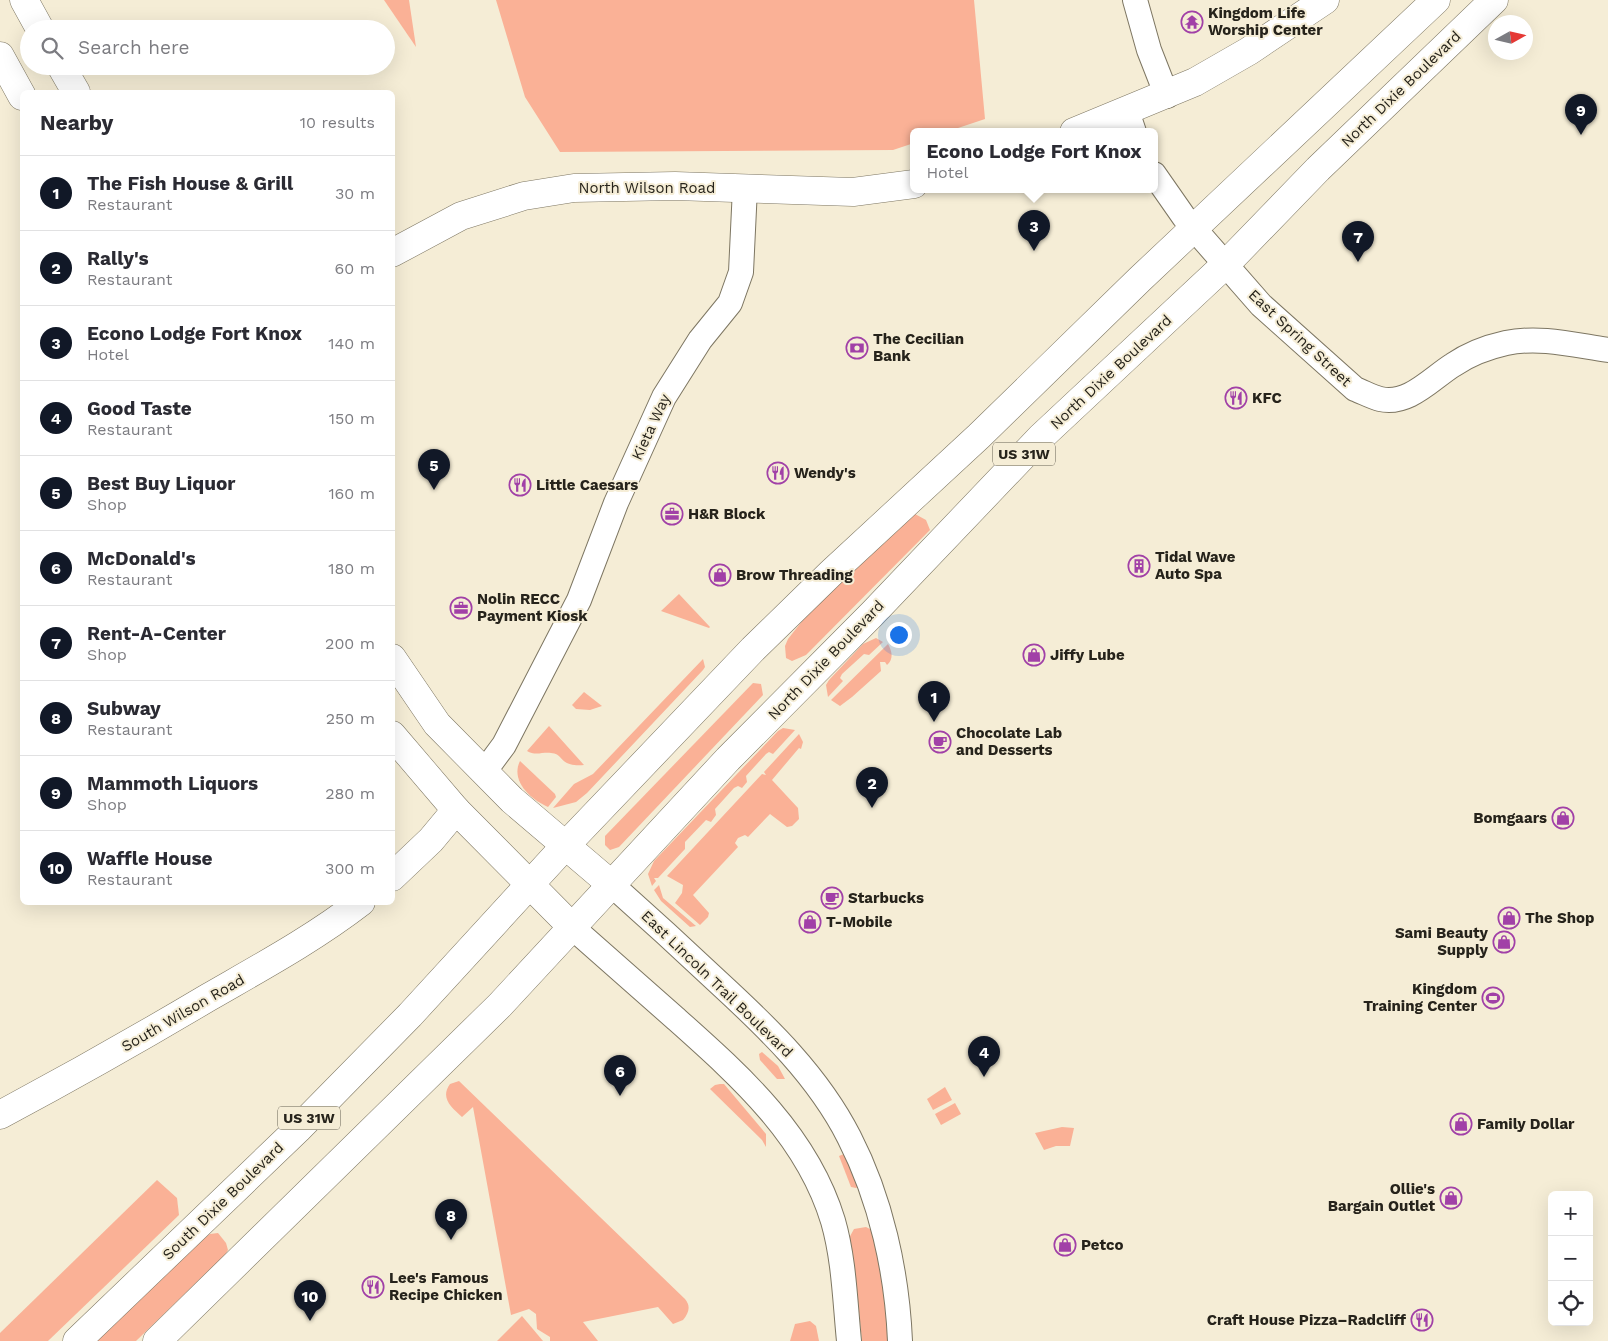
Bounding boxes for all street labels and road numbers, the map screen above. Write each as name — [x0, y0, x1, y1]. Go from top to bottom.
street label: North Dixie Boulevard — [1337, 27, 1465, 151]
street label: North Wilson Road — [579, 179, 715, 197]
street label: East Spring Street — [1245, 286, 1356, 391]
street label: North Dixie Boulevard — [1047, 311, 1175, 433]
street label: Kieta Way — [628, 391, 674, 463]
road number: US 31W — [993, 442, 1055, 466]
street label: North Dixie Boulevard — [764, 596, 888, 724]
street label: East Lincoln Trail Boulevard — [637, 907, 797, 1061]
street label: South Wilson Road — [118, 970, 248, 1056]
road number: US 31W — [278, 1106, 340, 1130]
street label: South Dixie Boulevard — [159, 1138, 287, 1264]

